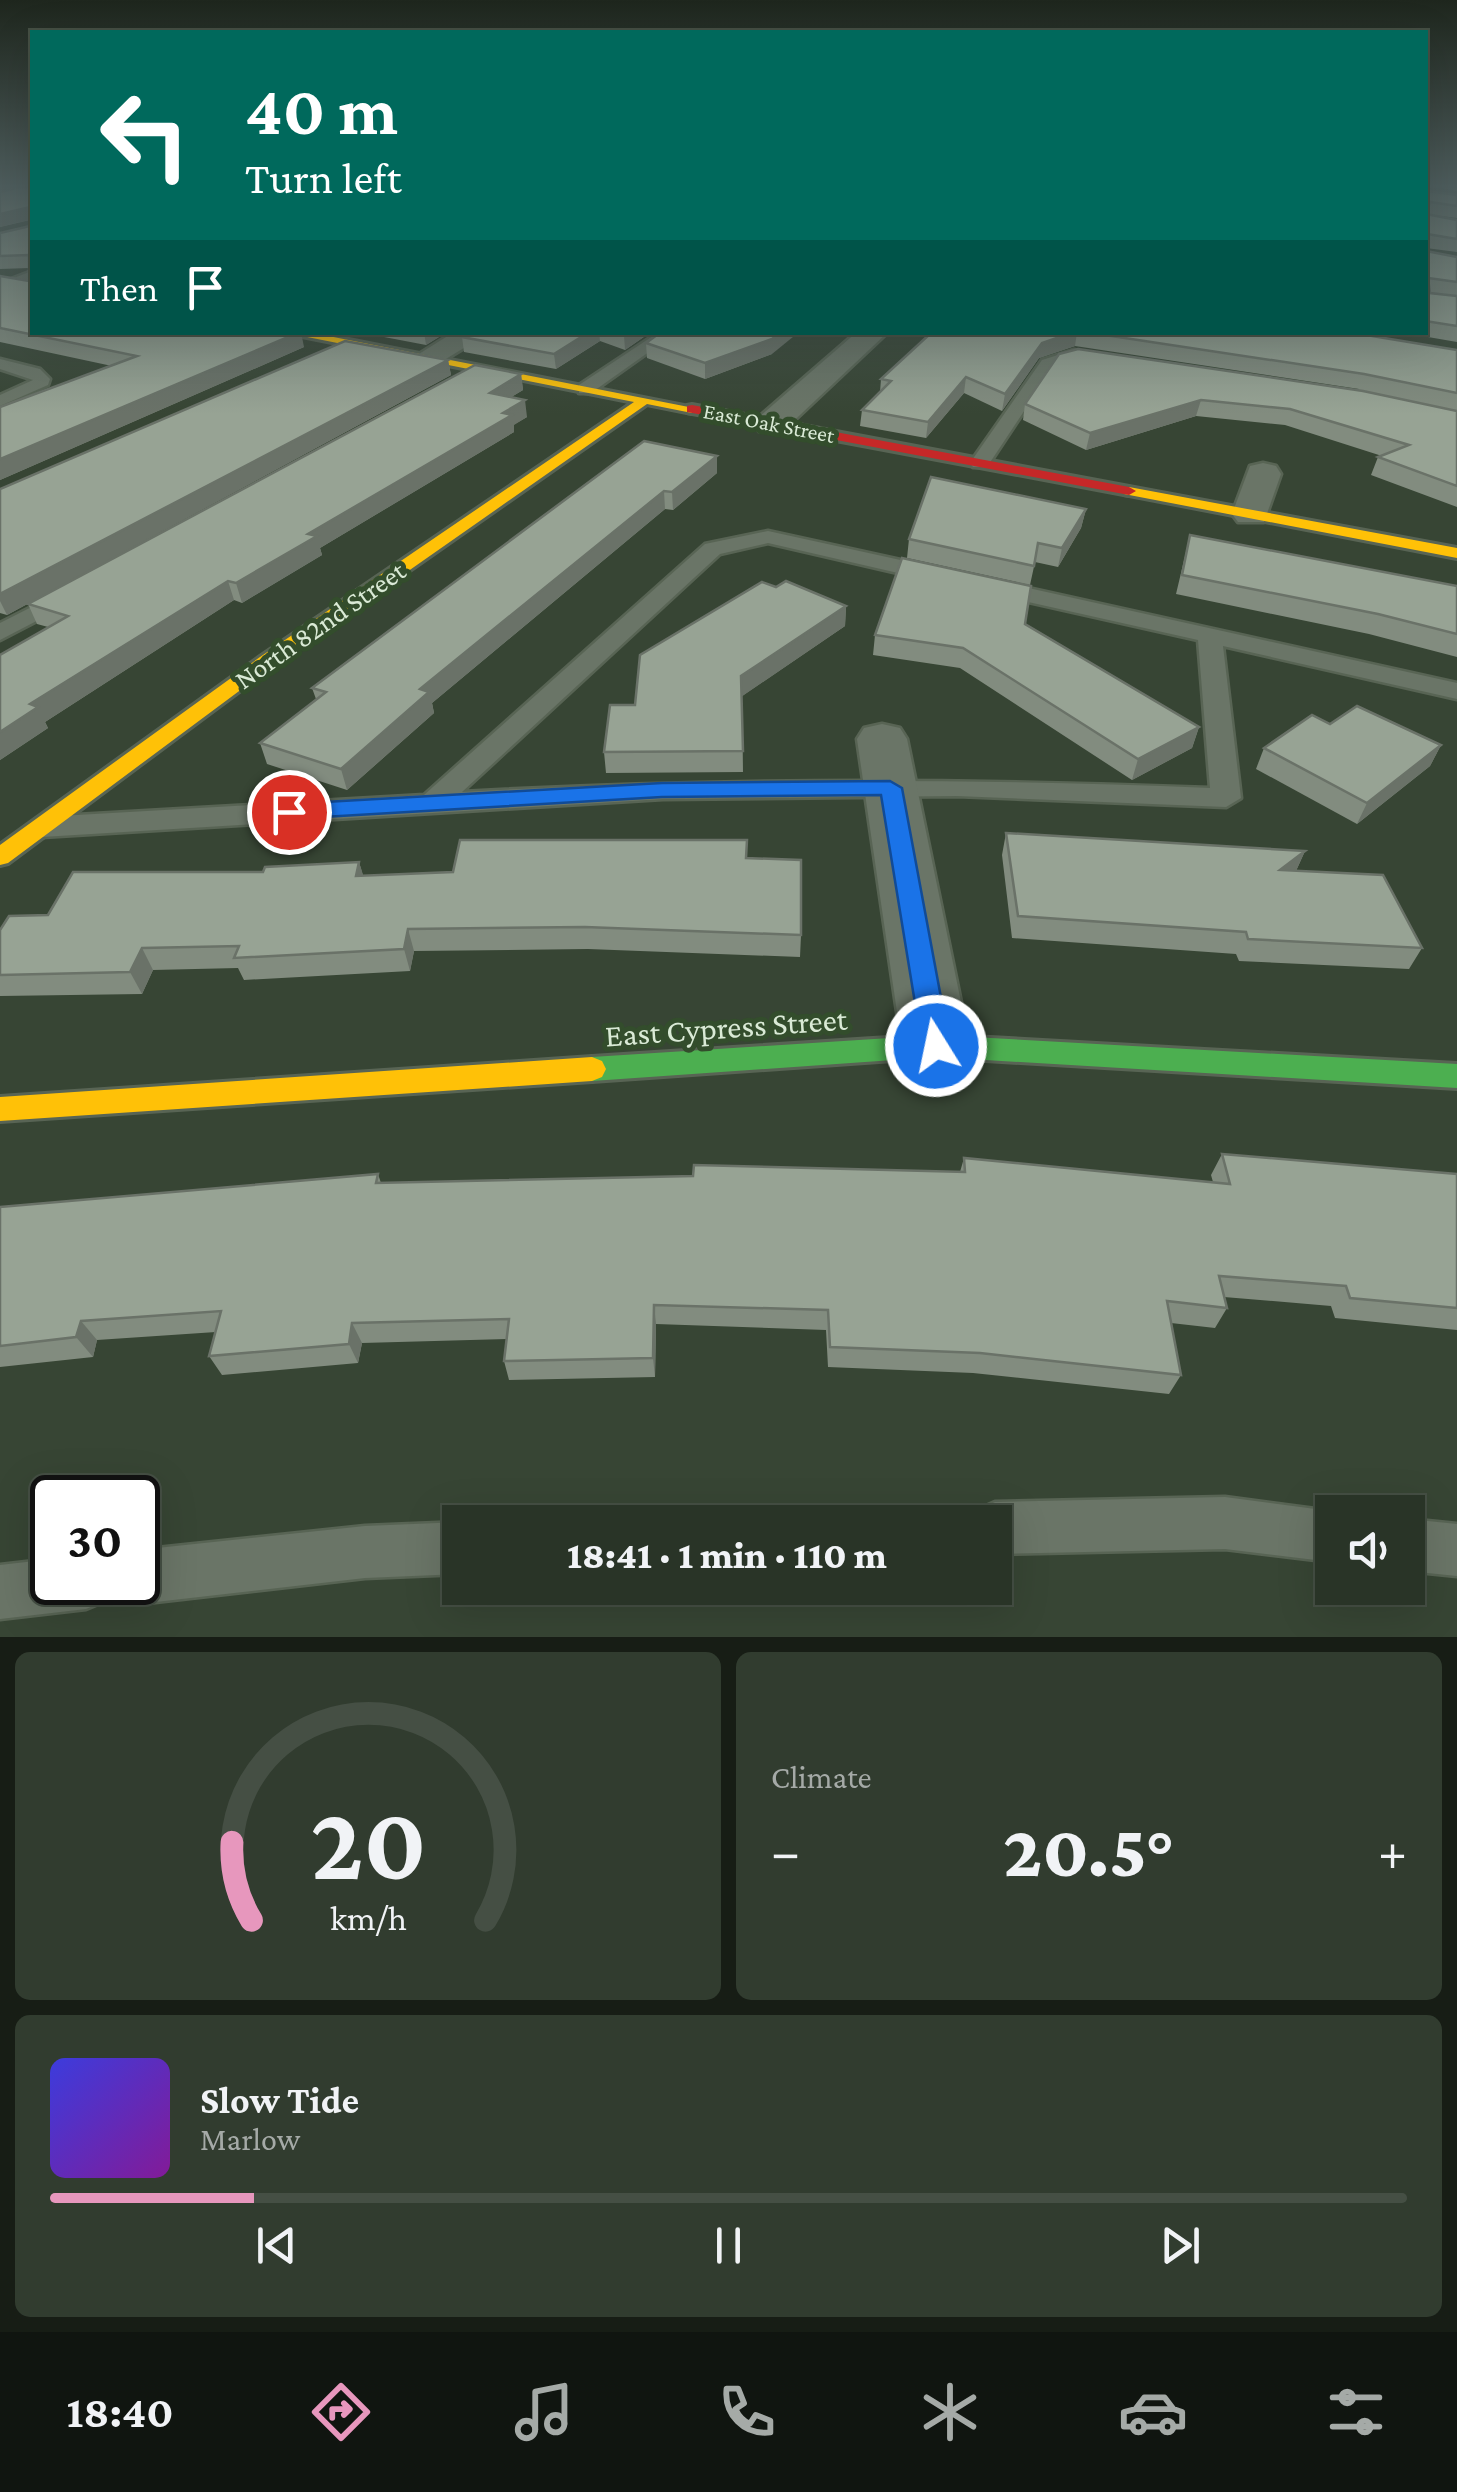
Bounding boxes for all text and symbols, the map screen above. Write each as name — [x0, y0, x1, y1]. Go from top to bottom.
icon: left — [80, 70, 210, 200]
text: 40 m — [245, 71, 398, 149]
text: Turn left — [245, 153, 402, 203]
icon: arrive — [178, 260, 233, 315]
text: Then — [80, 267, 158, 309]
street label: East Oak Street — [701, 398, 837, 448]
street label: North 82nd Street — [229, 554, 412, 695]
pin — [247, 770, 332, 855]
icon: arrive — [262, 785, 317, 840]
position arrow — [884, 994, 988, 1098]
street label: East Cypress Street — [604, 1001, 849, 1053]
speed limit sign: 30 — [30, 1475, 160, 1605]
map controls — [1315, 1495, 1425, 1605]
button: sound — [1315, 1495, 1425, 1605]
text: 18:41 · 1 min · 110 m — [567, 1534, 887, 1576]
text: Climate — [771, 1759, 872, 1795]
text: 20 — [310, 1785, 426, 1900]
text: 20.5° — [1003, 1809, 1175, 1892]
text: − — [771, 1821, 800, 1882]
text: + — [1378, 1821, 1407, 1882]
text: km/h — [329, 1898, 407, 1938]
text: Slow Tide — [200, 2079, 359, 2121]
text: Marlow — [200, 2121, 300, 2157]
icon: previous — [249, 2218, 304, 2273]
icon: pause — [701, 2218, 756, 2273]
icon: next — [1153, 2218, 1208, 2273]
icon: directions — [306, 2377, 376, 2447]
icon: music — [509, 2377, 579, 2447]
icon: phone — [712, 2377, 782, 2447]
icon: climate — [915, 2377, 985, 2447]
icon: car — [1118, 2377, 1188, 2447]
icon: filters — [1321, 2377, 1391, 2447]
text: 18:40 — [66, 2387, 174, 2437]

